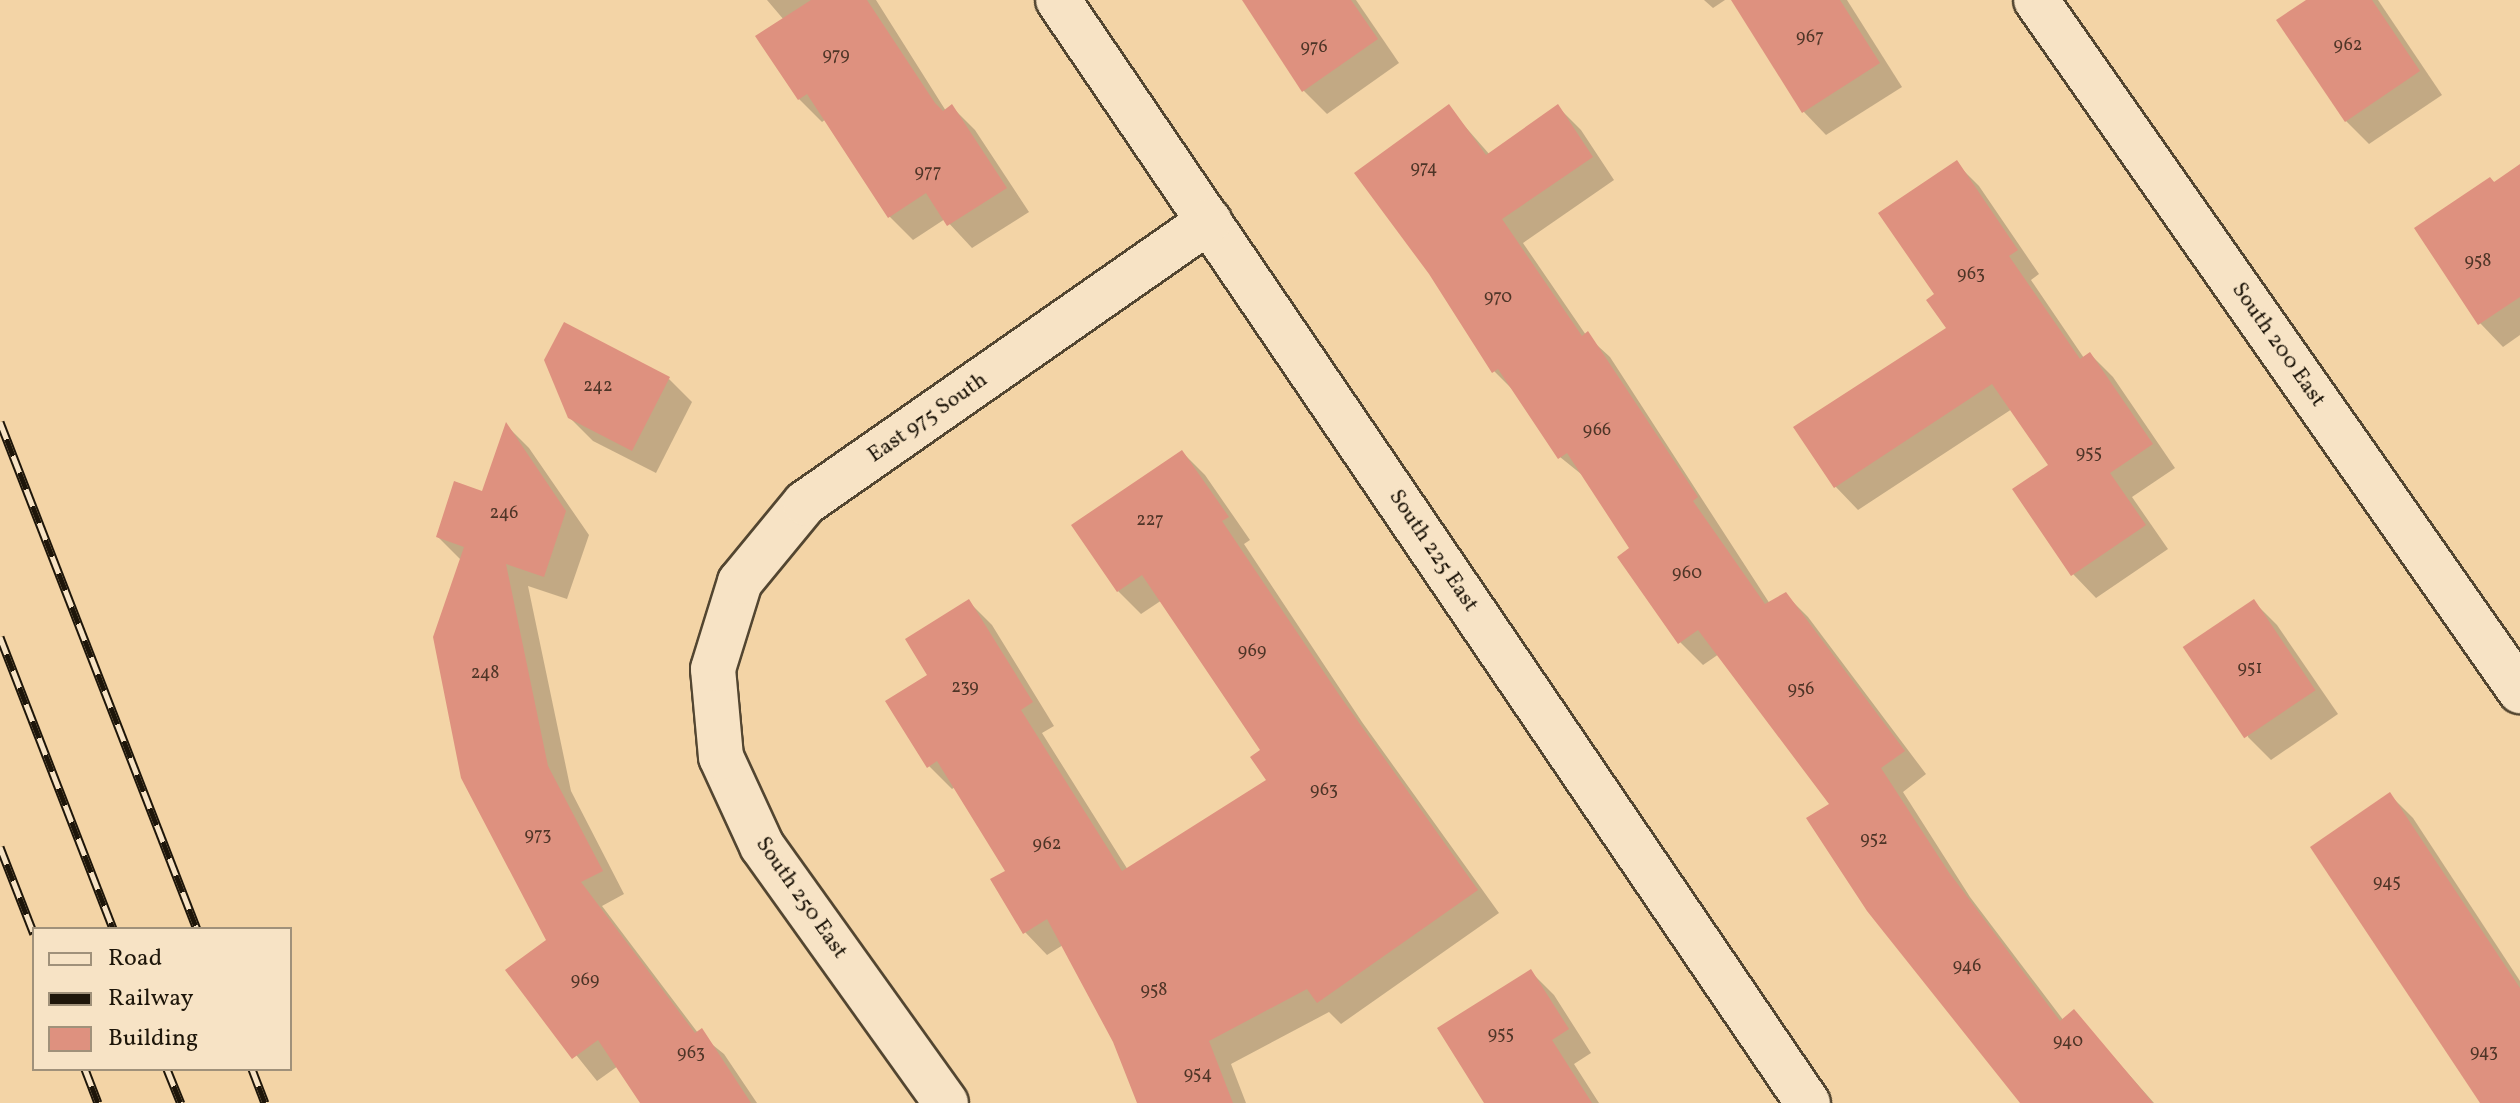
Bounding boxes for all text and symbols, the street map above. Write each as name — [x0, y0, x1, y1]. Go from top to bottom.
house number: 967 — [1796, 27, 1824, 49]
house number: 962 — [2334, 35, 2362, 57]
house number: 976 — [1300, 37, 1328, 59]
house number: 979 — [822, 45, 850, 67]
house number: 974 — [1410, 158, 1438, 180]
house number: 977 — [915, 162, 941, 184]
house number: 958 — [2465, 251, 2491, 273]
house number: 963 — [1957, 264, 1985, 286]
street label: South 200 East — [2225, 278, 2331, 412]
house number: 970 — [1484, 287, 1512, 309]
street label: East 975 South — [863, 367, 993, 469]
house number: 242 — [583, 376, 613, 398]
house number: 966 — [1583, 420, 1611, 442]
house number: 955 — [2076, 443, 2102, 465]
street label: South 225 East — [1383, 485, 1483, 617]
house number: 246 — [490, 503, 518, 525]
house number: 227 — [1136, 510, 1164, 532]
house number: 960 — [1672, 563, 1702, 585]
house number: 969 — [1238, 641, 1266, 663]
house number: 951 — [2238, 658, 2262, 680]
house number: 248 — [471, 663, 499, 685]
house number: 239 — [951, 677, 979, 699]
house number: 956 — [1788, 679, 1814, 701]
house number: 963 — [1310, 780, 1338, 802]
house number: 973 — [525, 825, 551, 847]
house number: 952 — [1860, 829, 1888, 851]
street label: South 250 East — [749, 832, 853, 964]
house number: 962 — [1033, 834, 1061, 856]
house number: 945 — [2373, 872, 2401, 894]
legend — [32, 927, 292, 1071]
text: Road — [108, 942, 162, 976]
house number: 946 — [1953, 956, 1981, 978]
house number: 969 — [571, 970, 599, 992]
house number: 958 — [1141, 980, 1167, 1002]
text: Railway — [108, 982, 194, 1016]
text: Building — [108, 1022, 198, 1056]
house number: 955 — [1488, 1024, 1514, 1046]
house number: 940 — [2053, 1031, 2083, 1053]
house number: 943 — [2470, 1042, 2498, 1064]
house number: 963 — [677, 1043, 705, 1065]
house number: 954 — [1184, 1064, 1212, 1086]

